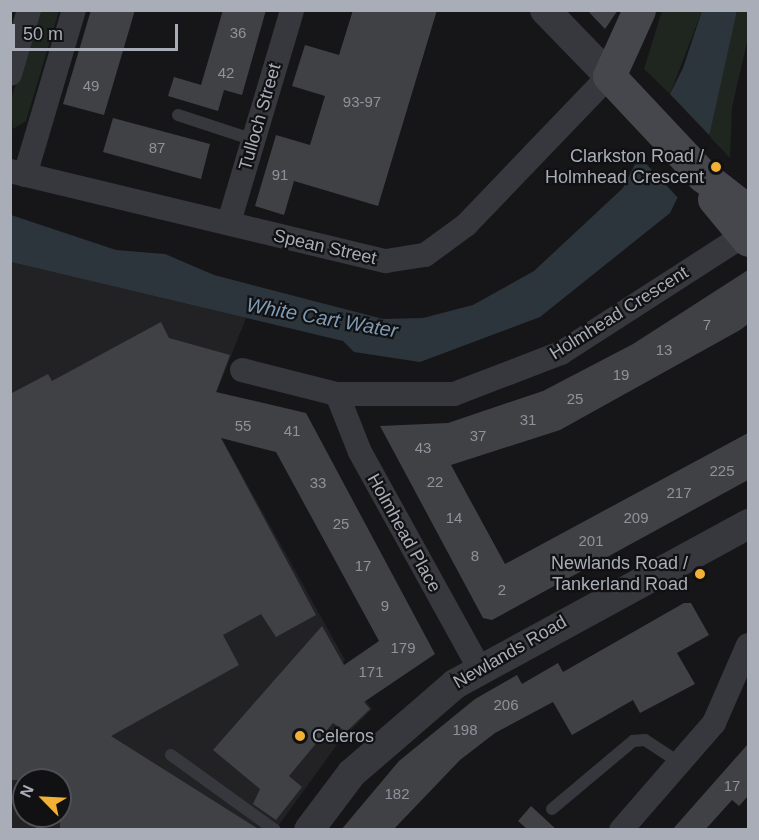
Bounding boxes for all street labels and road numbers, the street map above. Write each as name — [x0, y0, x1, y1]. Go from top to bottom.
street label: Tulloch Street — [234, 61, 286, 173]
street label: Spean Street — [271, 225, 379, 269]
street label: Holmhead Crescent — [546, 262, 692, 364]
street label: Holmhead Place — [363, 470, 445, 596]
street label: Newlands Road — [450, 611, 570, 693]

